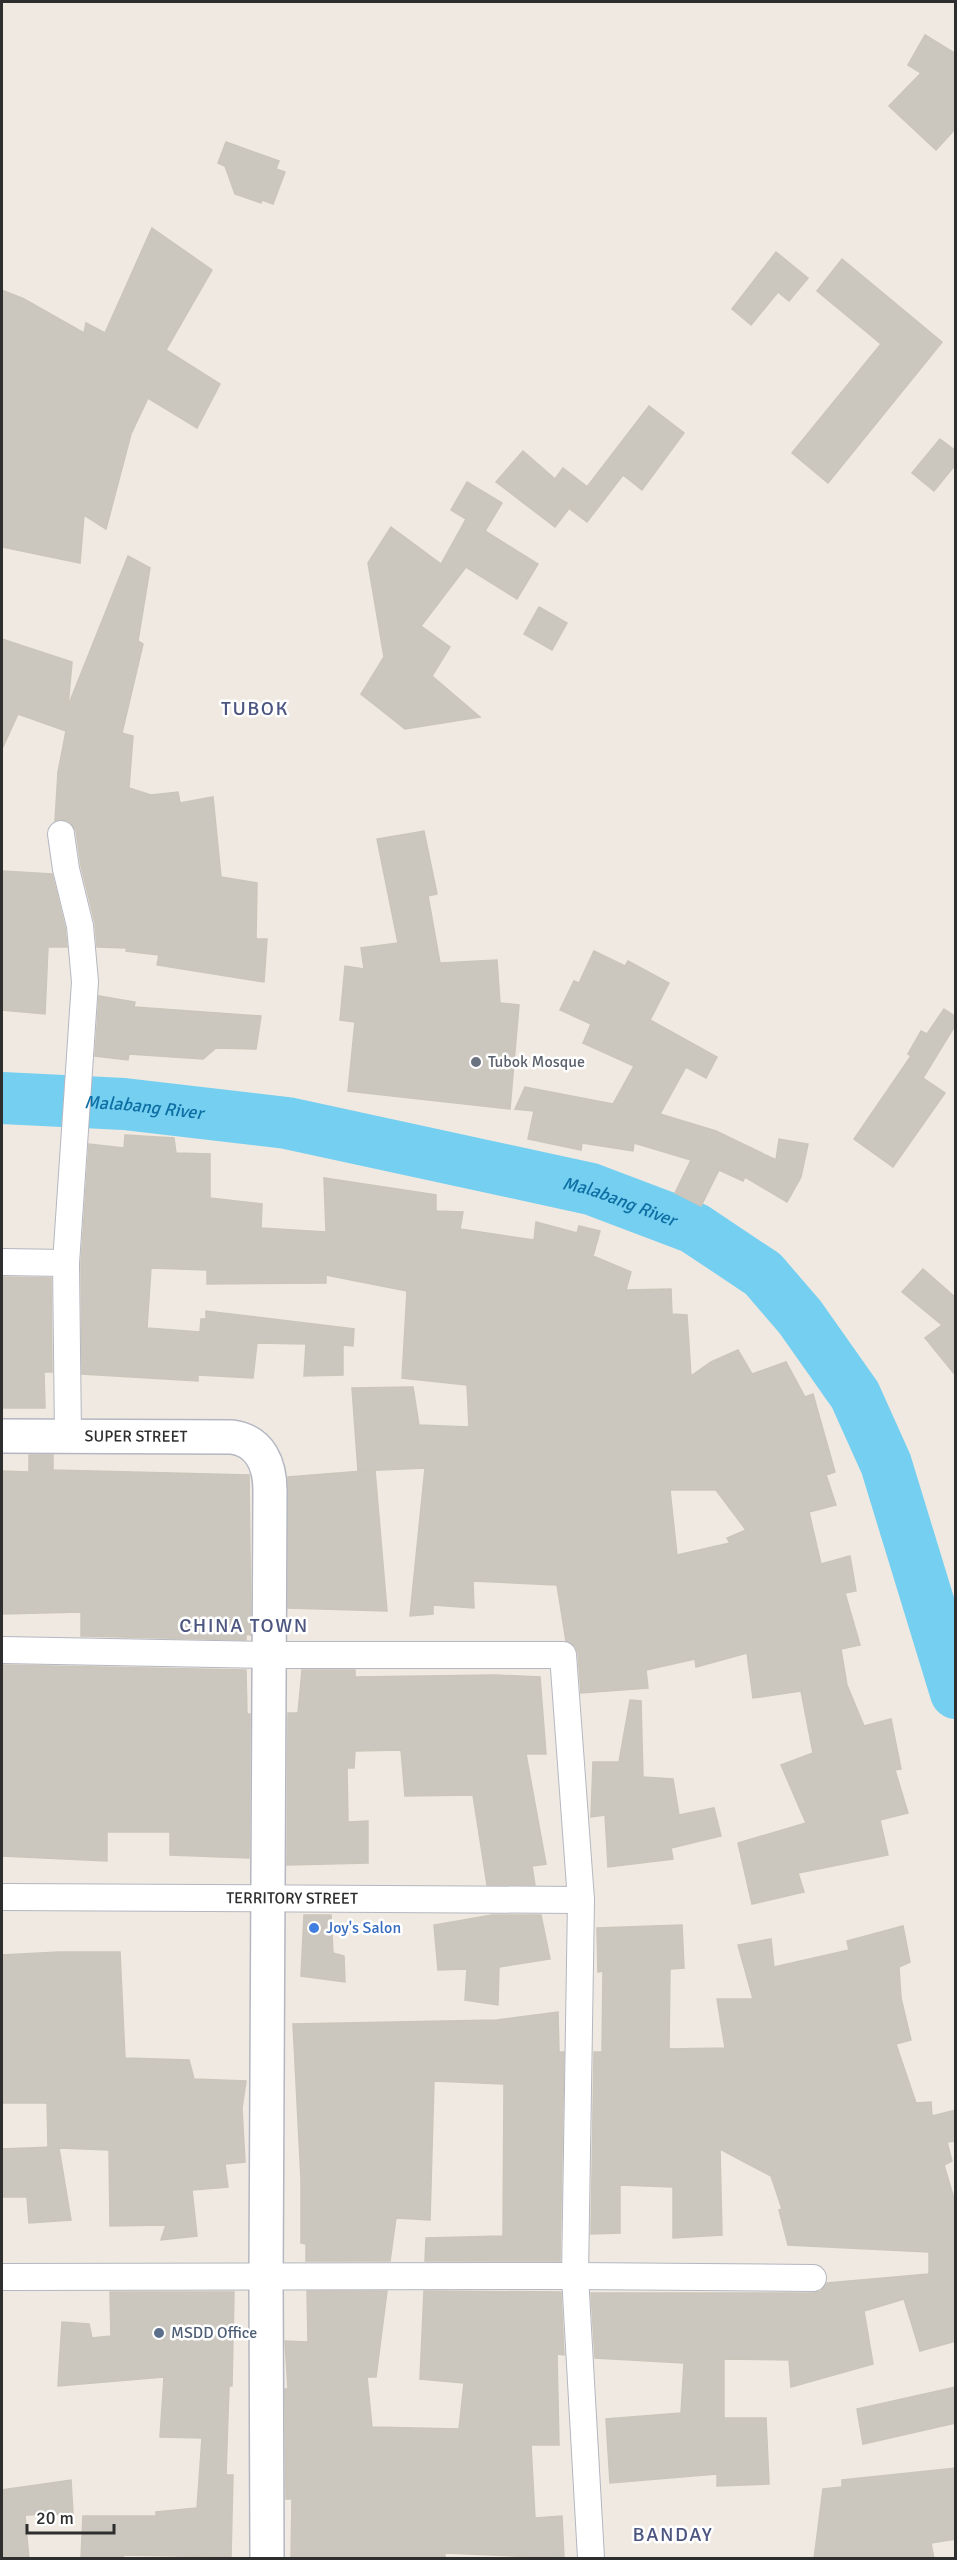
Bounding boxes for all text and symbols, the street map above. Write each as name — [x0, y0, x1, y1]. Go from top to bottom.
district label: TUBOK — [221, 696, 289, 721]
place label: Tubok Mosque — [488, 1052, 585, 1072]
marker: Tubok Mosque — [469, 1055, 483, 1069]
water label: Malabang River — [84, 1091, 207, 1124]
water label: Malabang River — [560, 1172, 682, 1232]
street label: SUPER STREET — [85, 1426, 188, 1447]
district label: CHINA TOWN — [179, 1613, 309, 1638]
street label: TERRITORY STREET — [226, 1888, 358, 1909]
place label: Joy's Salon — [326, 1918, 401, 1938]
marker: Joy's Salon — [307, 1921, 321, 1935]
place label: MSDD Office — [171, 2323, 257, 2343]
marker: MSDD Office — [152, 2326, 166, 2340]
scale bar — [27, 2497, 114, 2535]
text: 20 m — [36, 2507, 74, 2529]
district label: BANDAY — [633, 2522, 713, 2547]

